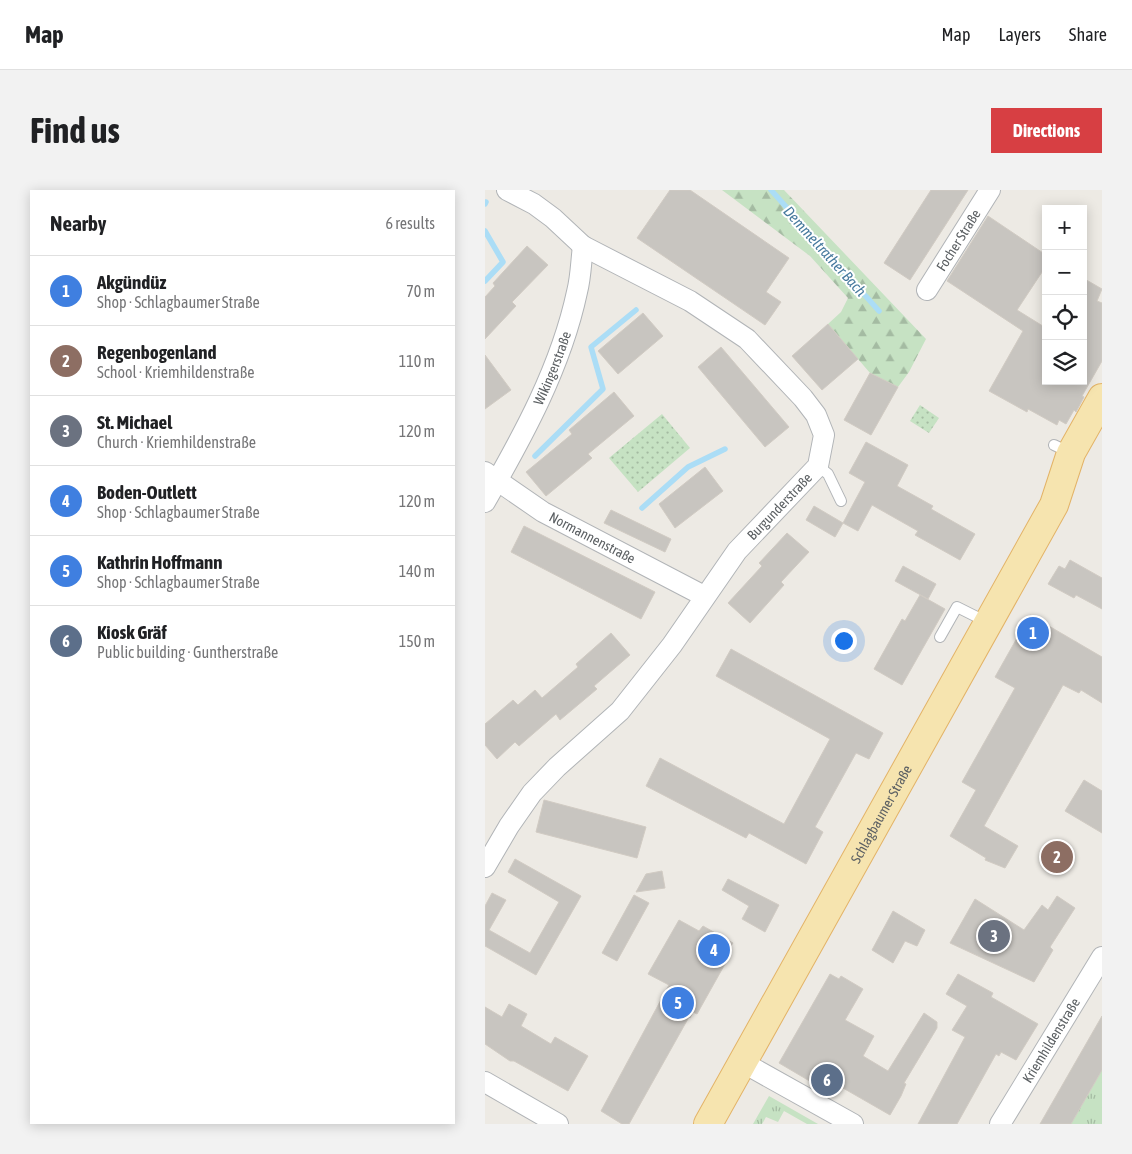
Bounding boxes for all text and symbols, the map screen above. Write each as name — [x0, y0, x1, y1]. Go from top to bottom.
text: Map — [25, 21, 64, 48]
text: Map — [941, 24, 970, 45]
text: Layers — [998, 24, 1041, 45]
text: Share — [1069, 24, 1107, 45]
button: Directions — [991, 108, 1102, 153]
text: Find us — [30, 110, 120, 150]
water label: Demmeltrather Bach — [780, 203, 870, 299]
map controls — [1042, 205, 1087, 385]
button: + — [1042, 205, 1087, 250]
street label: Focher Straße — [933, 206, 984, 274]
text: Nearby — [50, 211, 106, 235]
text: 6 results — [385, 214, 435, 232]
button: − — [1042, 250, 1087, 295]
text: Akgündüz — [97, 271, 166, 293]
text: 1 — [62, 282, 70, 300]
text: 70 m — [406, 282, 435, 300]
text: Shop · Schlagbaumer Straße — [97, 293, 260, 311]
button: locate — [1042, 295, 1087, 340]
street label: Wikingerstraße — [530, 329, 574, 407]
button: layers — [1042, 340, 1087, 385]
text: Regenbogenland — [97, 341, 216, 363]
text: 2 — [62, 352, 70, 370]
text: 110 m — [399, 352, 435, 370]
text: School · Kriemhildenstraße — [97, 363, 255, 381]
text: St. Michael — [97, 411, 172, 433]
text: 3 — [62, 422, 70, 440]
text: 120 m — [399, 422, 435, 440]
text: Church · Kriemhildenstraße — [97, 433, 256, 451]
street label: Burgunderstraße — [744, 470, 815, 543]
text: Boden-Outlett — [97, 481, 197, 503]
text: 4 — [62, 492, 70, 510]
text: 120 m — [399, 492, 435, 510]
text: Shop · Schlagbaumer Straße — [97, 503, 260, 521]
street label: Normannenstraße — [547, 509, 638, 567]
text: Kathrin Hoffmann — [97, 551, 222, 573]
text: 5 — [62, 562, 70, 580]
text: 140 m — [399, 562, 435, 580]
text: Shop · Schlagbaumer Straße — [97, 573, 260, 591]
pin: 1 — [1017, 614, 1049, 652]
text: Kiosk Gräf — [97, 621, 167, 643]
your location — [831, 628, 857, 654]
text: 6 — [62, 632, 70, 650]
text: 150 m — [399, 632, 435, 650]
text: Public building · Guntherstraße — [97, 643, 278, 661]
street label: Schlagbaumer Straße — [847, 762, 915, 866]
pin: 2 — [1041, 838, 1073, 876]
pin: 3 — [978, 917, 1010, 955]
pin: 4 — [698, 931, 730, 969]
pin: 5 — [662, 984, 694, 1022]
street label: Kriemhildenstraße — [1019, 995, 1083, 1086]
pin: 6 — [811, 1061, 843, 1099]

